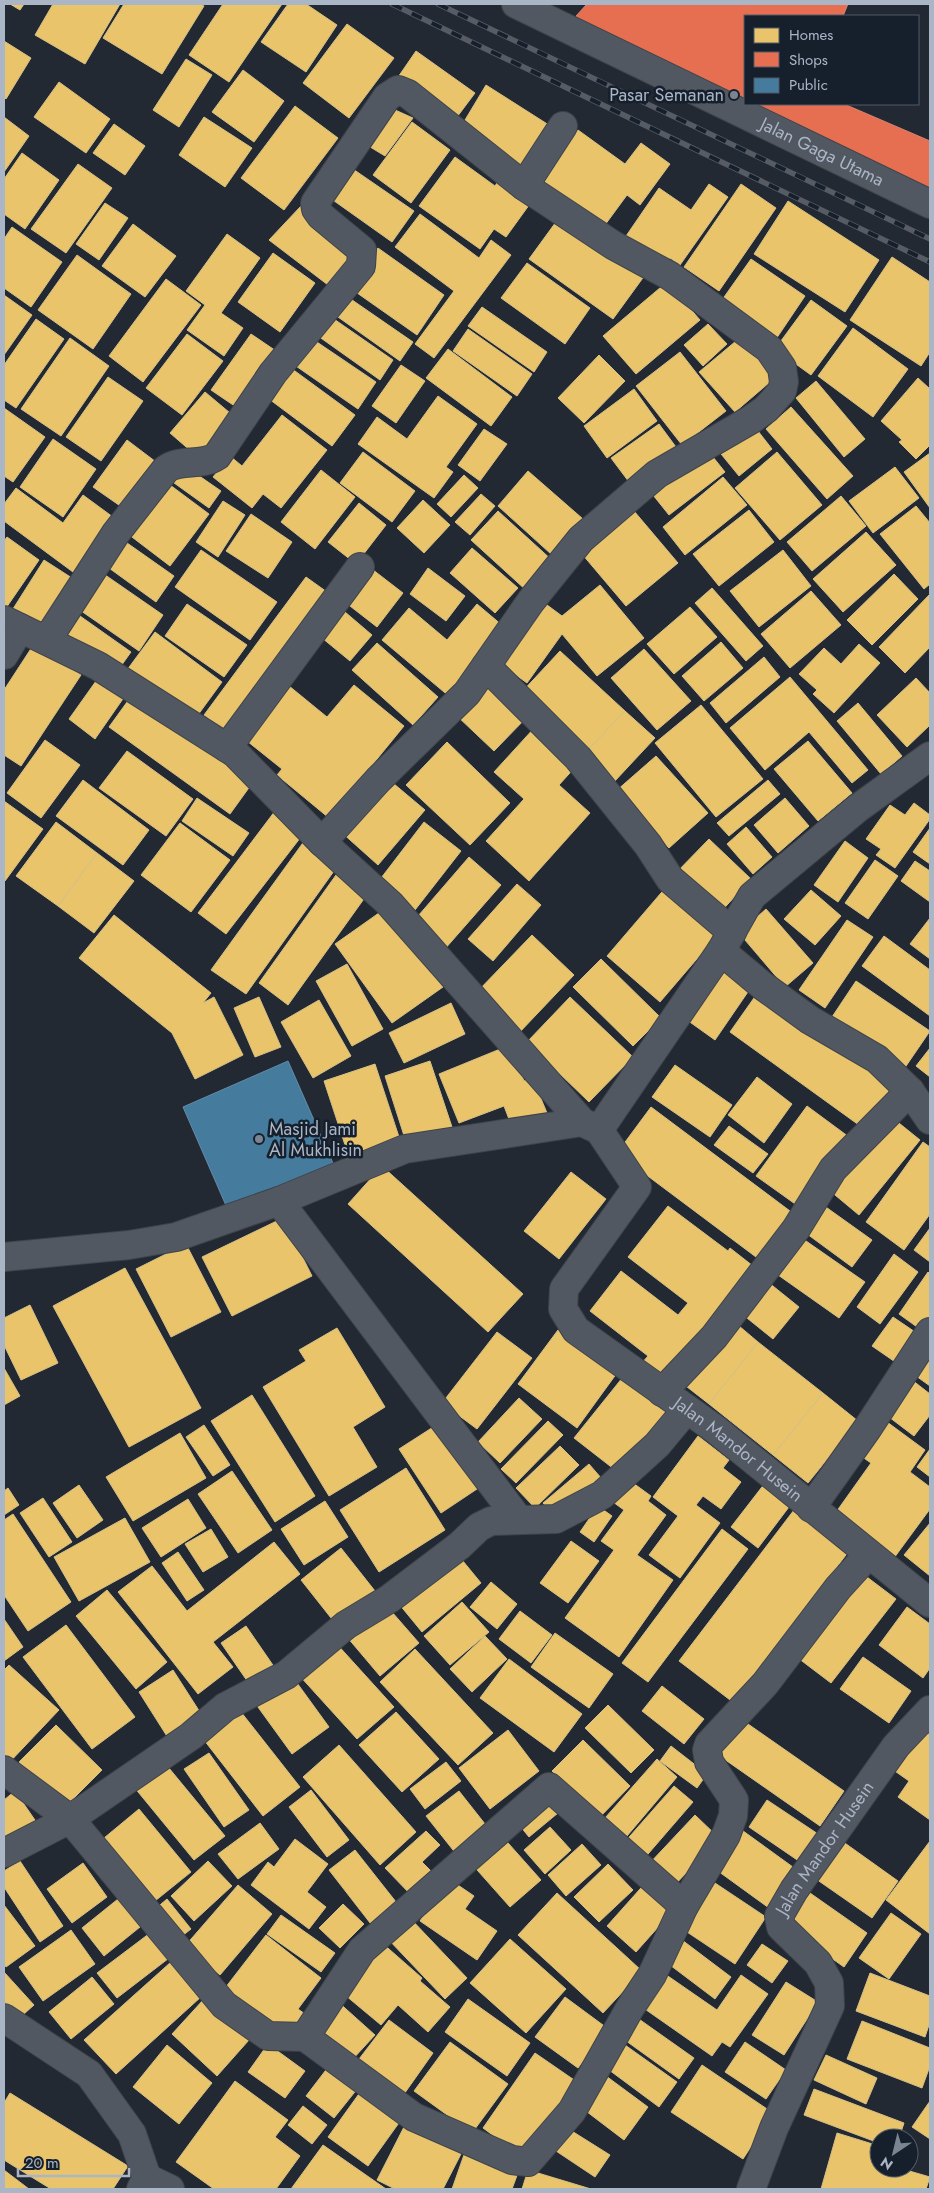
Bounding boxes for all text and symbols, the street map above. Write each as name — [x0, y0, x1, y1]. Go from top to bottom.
legend — [744, 15, 919, 105]
text: Homes — [789, 24, 833, 46]
text: Shops — [789, 49, 828, 71]
text: Public — [789, 74, 828, 96]
place label: Pasar Semanan — [609, 82, 724, 108]
marker: Pasar Semanan — [728, 89, 740, 101]
street label: Jalan Gaga Utama — [754, 110, 888, 193]
place label: Masjid Jami Al Mukhlisin — [269, 1116, 362, 1163]
marker: Masjid Jami Al Mukhlisin — [253, 1133, 265, 1145]
street label: Jalan Mandor Husein — [666, 1389, 808, 1508]
street label: Jalan Mandor Husein — [768, 1776, 880, 1922]
north arrow — [869, 2128, 919, 2178]
scale bar — [18, 2146, 129, 2178]
text: 20 m — [25, 2152, 59, 2174]
text: N — [876, 2152, 897, 2175]

